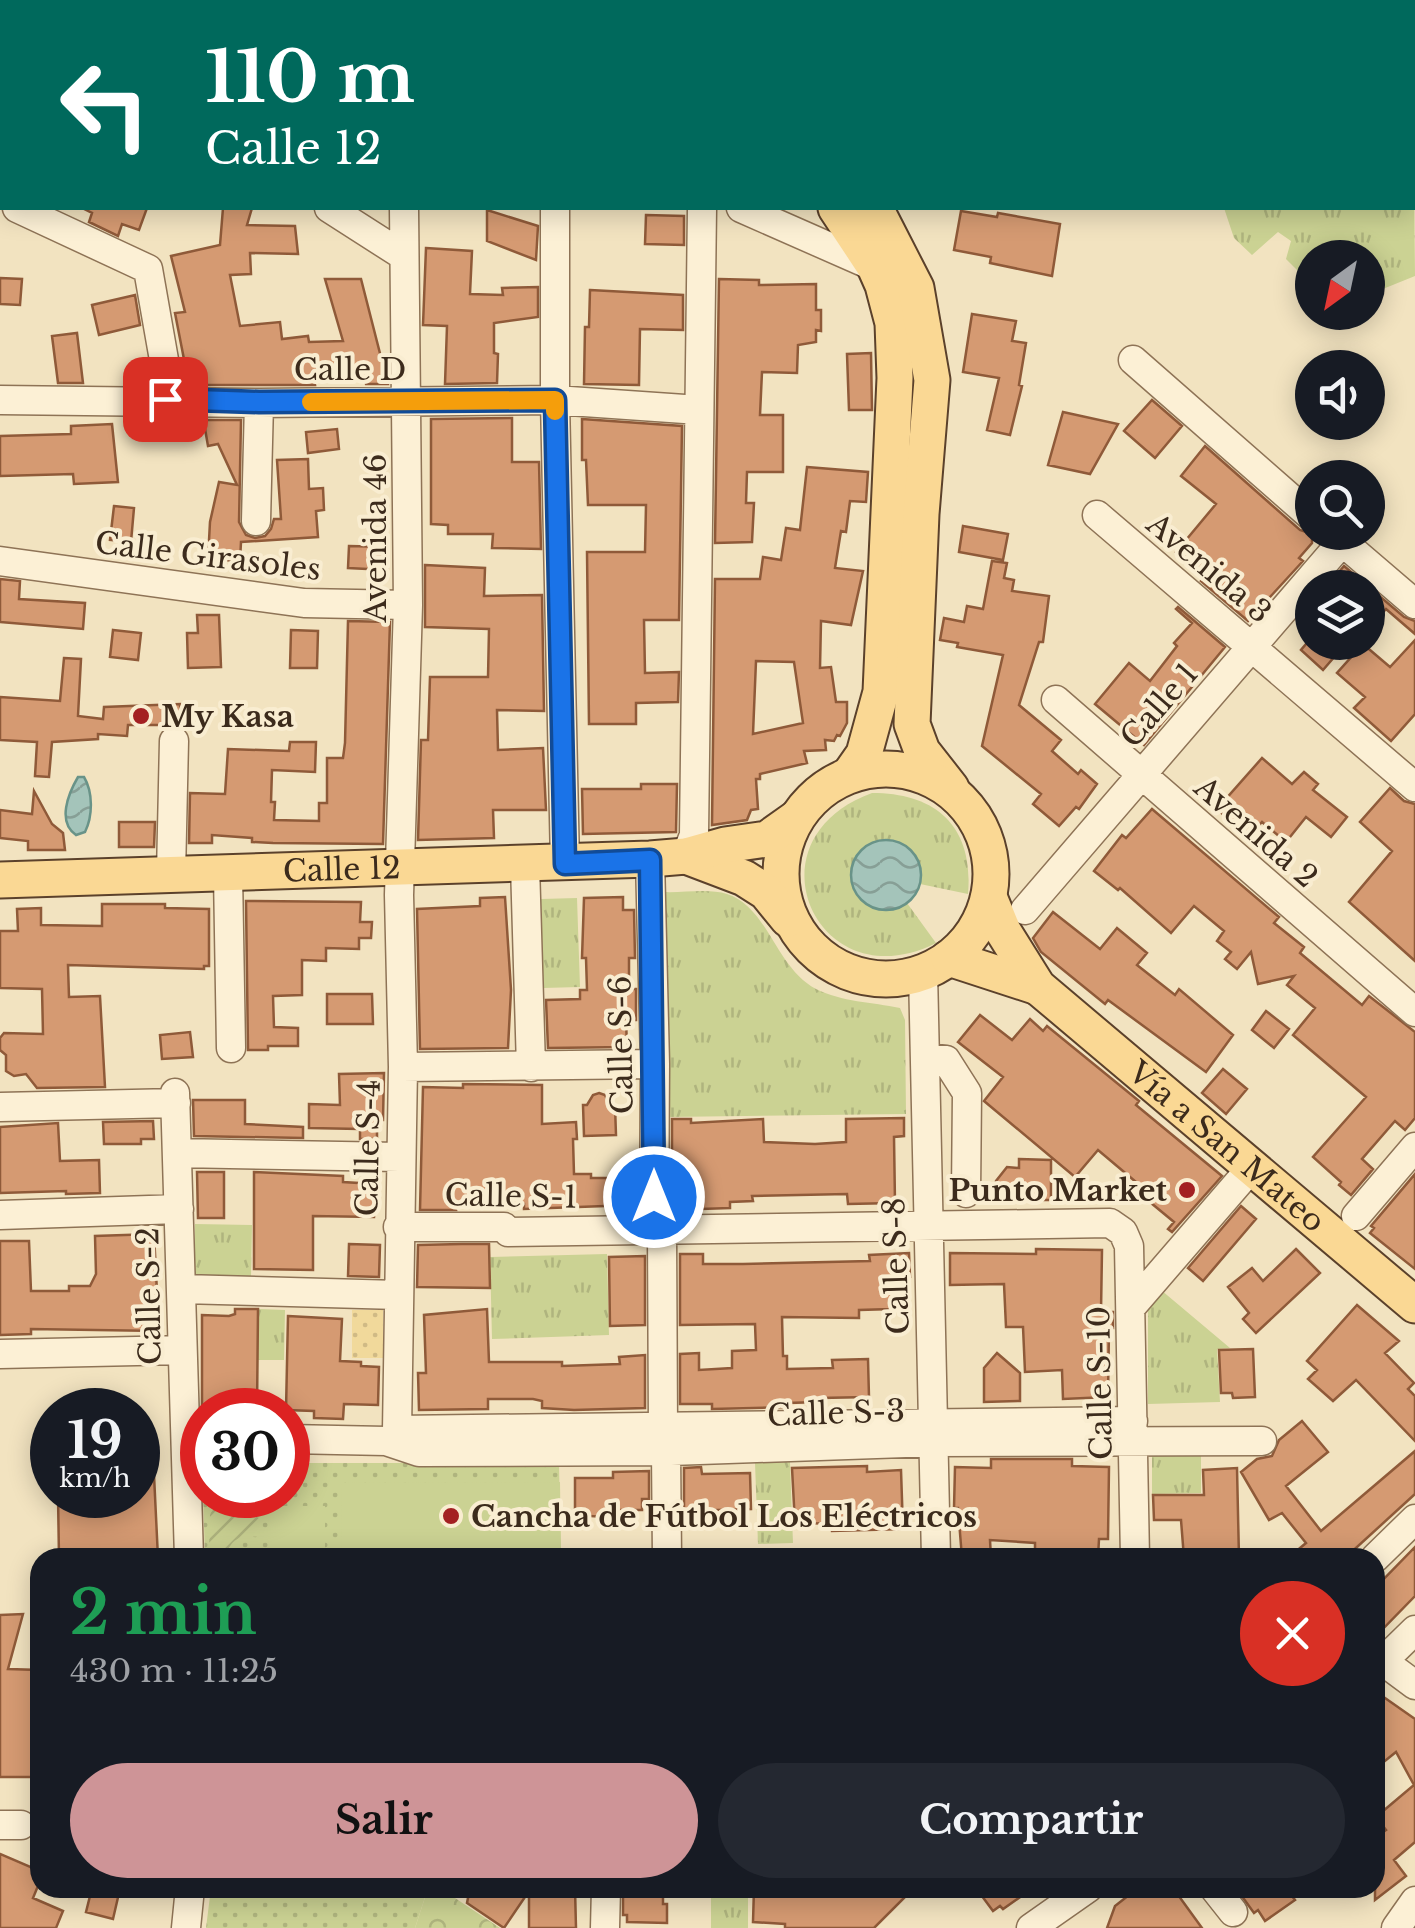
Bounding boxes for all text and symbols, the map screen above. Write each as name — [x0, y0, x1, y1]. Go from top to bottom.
text: 110 m — [205, 34, 415, 121]
icon: left — [40, 40, 170, 170]
text: Calle 12 — [205, 120, 382, 176]
north arrow — [1295, 240, 1385, 330]
map controls — [1295, 240, 1385, 660]
button: sound — [1295, 350, 1385, 440]
street label: Calle D — [294, 351, 406, 388]
pin — [123, 357, 208, 442]
icon: arrive — [138, 372, 193, 427]
street label: Avenida 46 — [357, 453, 394, 624]
button: search — [1295, 460, 1385, 550]
street label: Avenida 3 — [1139, 505, 1279, 631]
street label: Calle Girasoles — [93, 524, 323, 588]
button: layers — [1295, 570, 1385, 660]
street label: Calle 1 — [1112, 655, 1206, 755]
place label: My Kasa — [161, 698, 294, 735]
marker: My Kasa — [130, 705, 152, 727]
street label: Avenida 2 — [1186, 768, 1325, 895]
street label: Calle 12 — [282, 849, 401, 889]
street label: Calle S-6 — [601, 975, 641, 1115]
street label: Vía a San Mateo — [1120, 1052, 1333, 1240]
street label: Calle S-4 — [348, 1079, 388, 1217]
position arrow — [602, 1145, 706, 1249]
place label: Punto Market — [949, 1172, 1168, 1209]
street label: Calle S-1 — [444, 1176, 578, 1216]
marker: Punto Market — [1176, 1179, 1198, 1201]
street label: Calle S-8 — [875, 1197, 917, 1335]
street label: Calle S-2 — [129, 1227, 169, 1365]
street label: Calle S-10 — [1080, 1306, 1120, 1460]
speed limit sign: 30 — [180, 1388, 310, 1518]
street label: Calle S-3 — [767, 1392, 905, 1434]
text: 19 — [67, 1409, 123, 1472]
text: km/h — [60, 1463, 130, 1494]
place label: Cancha de Fútbol Los Eléctricos — [471, 1498, 977, 1535]
marker: Cancha de Fútbol Los Eléctricos — [440, 1505, 462, 1527]
text: 2 min — [70, 1576, 257, 1650]
button: close — [1240, 1581, 1345, 1686]
text: 430 m · 11:25 — [70, 1651, 278, 1691]
button: Salir — [70, 1763, 698, 1878]
button: Compartir — [718, 1763, 1345, 1878]

